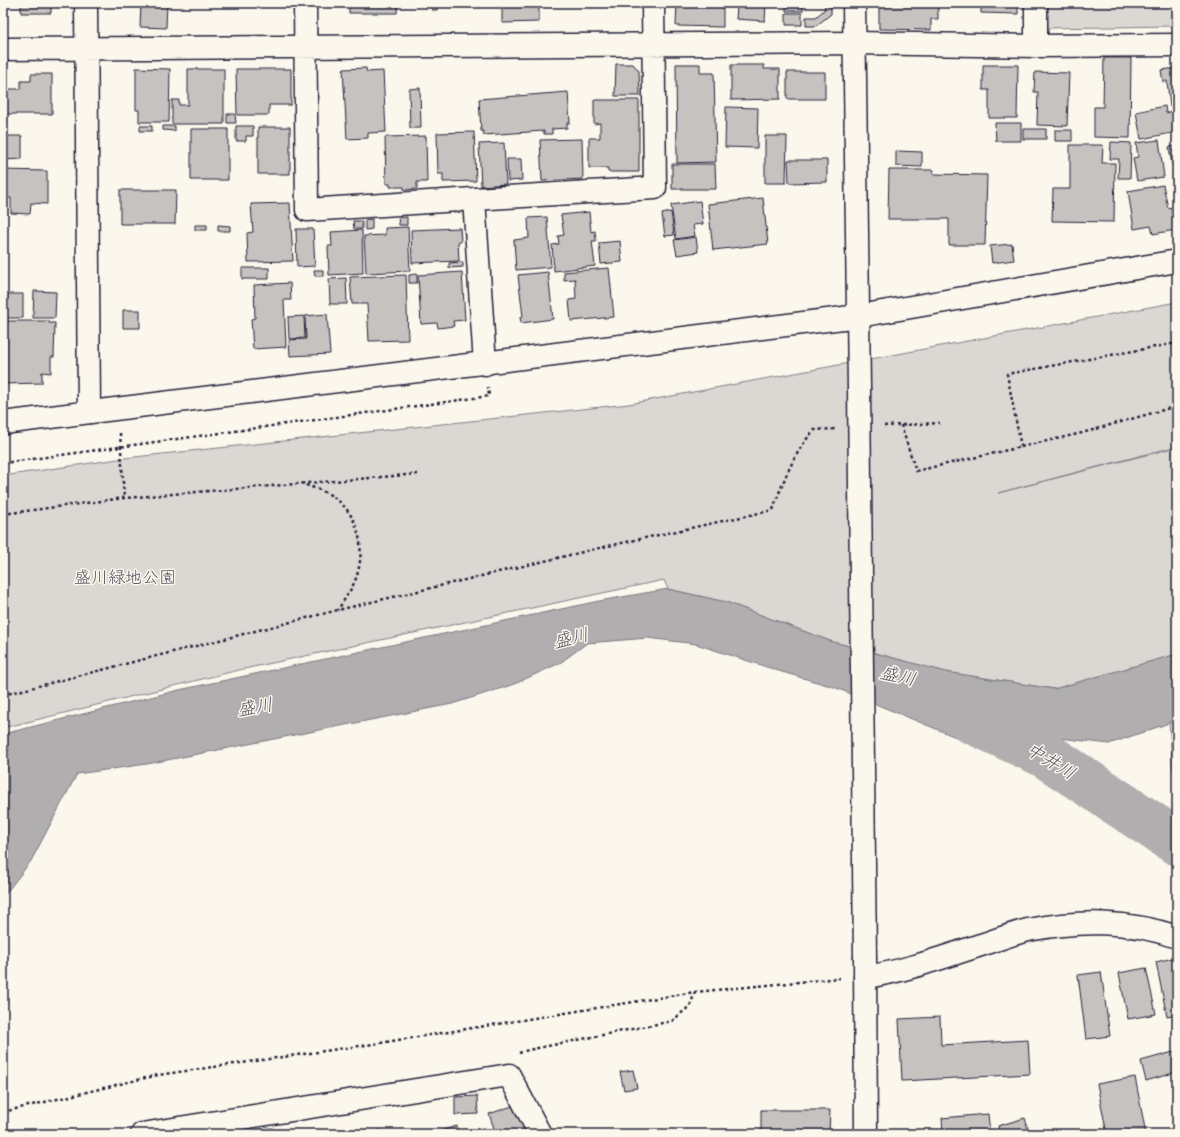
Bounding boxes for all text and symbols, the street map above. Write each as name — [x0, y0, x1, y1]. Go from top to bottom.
park label: 盛川緑地公園 — [74, 567, 176, 587]
water label: 盛川 — [551, 623, 591, 653]
water label: 盛川 — [878, 661, 918, 691]
water label: 盛川 — [235, 693, 275, 721]
water label: 中井川 — [1022, 738, 1080, 784]

